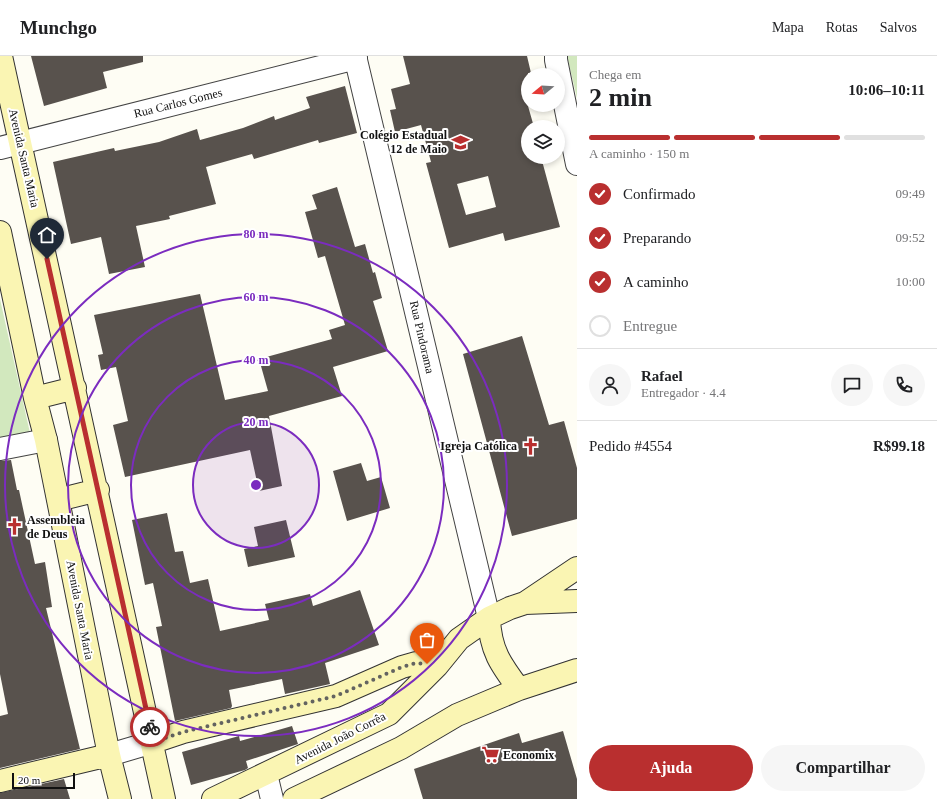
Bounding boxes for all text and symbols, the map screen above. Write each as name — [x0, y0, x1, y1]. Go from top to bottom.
text: Munchgo — [20, 17, 97, 38]
text: Mapa — [772, 20, 804, 35]
text: Rotas — [826, 20, 858, 35]
text: Salvos — [880, 20, 917, 35]
text: Chega em — [589, 67, 641, 82]
north arrow — [521, 68, 565, 112]
map controls — [521, 68, 565, 164]
text: 10:06–10:11 — [848, 82, 925, 98]
text: 2 min — [589, 83, 652, 112]
street label: Rua Carlos Gomes — [132, 85, 224, 121]
street label: Avenida Santa Maria — [6, 107, 42, 209]
button: layers — [521, 120, 565, 164]
place label: Colégio Estadual 12 de Maio — [360, 128, 448, 156]
school or university icon: Colégio Estadual 12 de Maio — [450, 132, 470, 152]
text: A caminho · 150 m — [589, 146, 689, 161]
icon: check — [589, 183, 611, 205]
text: Confirmado — [623, 186, 696, 202]
text: 09:49 — [895, 186, 925, 201]
pin — [30, 218, 64, 259]
icon: home — [36, 224, 58, 246]
text: 80 m — [244, 227, 269, 241]
icon: check — [589, 227, 611, 249]
text: Preparando — [623, 230, 691, 246]
text: 09:52 — [895, 230, 925, 245]
icon: check — [589, 271, 611, 293]
text: A caminho — [623, 274, 688, 290]
text: 10:00 — [895, 274, 925, 289]
text: 60 m — [244, 290, 269, 304]
street label: Rua Pindorama — [407, 299, 437, 375]
text: Entregue — [623, 318, 677, 334]
text: 40 m — [244, 353, 269, 367]
button: person — [589, 364, 631, 406]
button: chat — [831, 364, 873, 406]
button: phone — [883, 364, 925, 406]
text: Rafael — [641, 368, 683, 384]
text: Entregador · 4.4 — [641, 385, 726, 400]
text: 20 m — [244, 415, 269, 429]
church icon: Igreja Católica — [520, 436, 540, 456]
text: Pedido #4554 — [589, 438, 672, 454]
text: R$99.18 — [873, 438, 925, 454]
place label: Igreja Católica — [440, 439, 517, 453]
centre of rings — [249, 478, 263, 492]
place label: Assembleia de Deus — [27, 513, 85, 541]
church icon: Assembleia de Deus — [4, 517, 24, 537]
street label: Avenida Santa Maria — [63, 559, 97, 662]
pin — [410, 623, 444, 664]
icon: bag — [416, 629, 438, 651]
courier — [130, 707, 170, 747]
street label: Avenida João Corrêa — [292, 709, 389, 767]
icon: bike — [139, 716, 161, 738]
supermarket icon: Economix — [480, 745, 500, 765]
button: Ajuda — [589, 745, 753, 791]
button: Compartilhar — [761, 745, 925, 791]
place label: Economix — [503, 748, 554, 762]
scale bar — [12, 771, 75, 790]
text: 20 m — [18, 774, 40, 786]

